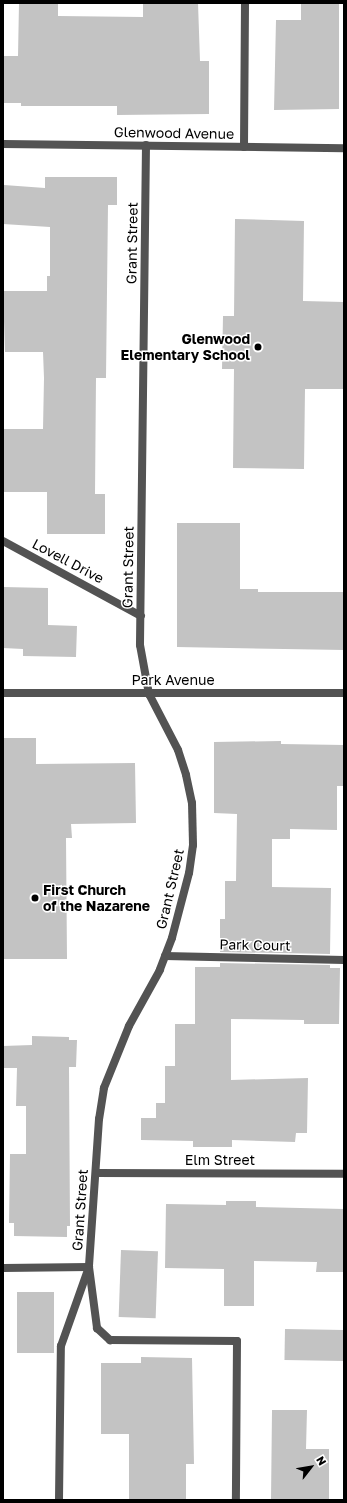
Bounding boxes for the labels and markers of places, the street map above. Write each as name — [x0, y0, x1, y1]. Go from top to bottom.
place label: Glenwood Elementary School — [121, 331, 250, 364]
marker: Glenwood Elementary School — [253, 342, 263, 352]
place label: First Church of the Nazarene — [43, 882, 150, 914]
marker: First Church of the Nazarene — [30, 893, 40, 903]

